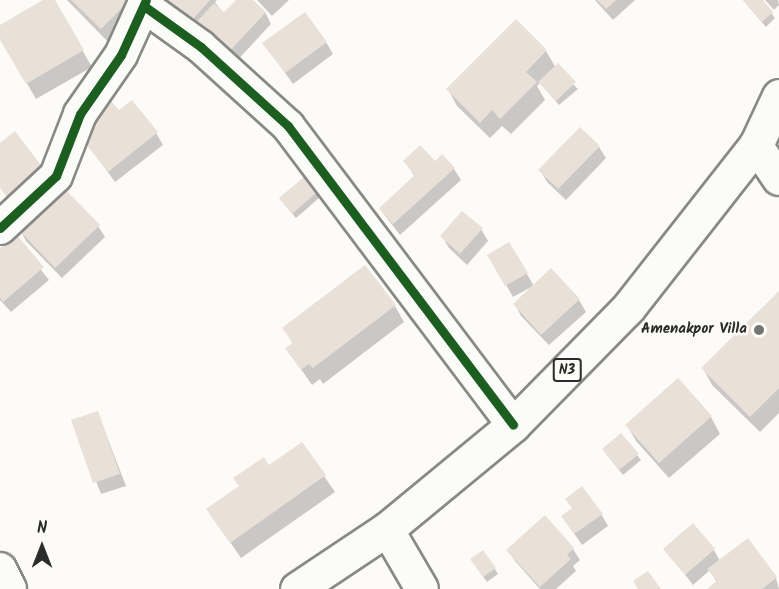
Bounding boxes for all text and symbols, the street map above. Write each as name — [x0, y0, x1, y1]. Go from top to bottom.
place label: Amenakpor Villa — [641, 321, 747, 339]
marker: Amenakpor Villa — [752, 323, 766, 337]
road number: N3 — [552, 359, 582, 381]
text: N — [37, 516, 47, 541]
north arrow — [12, 517, 72, 577]

